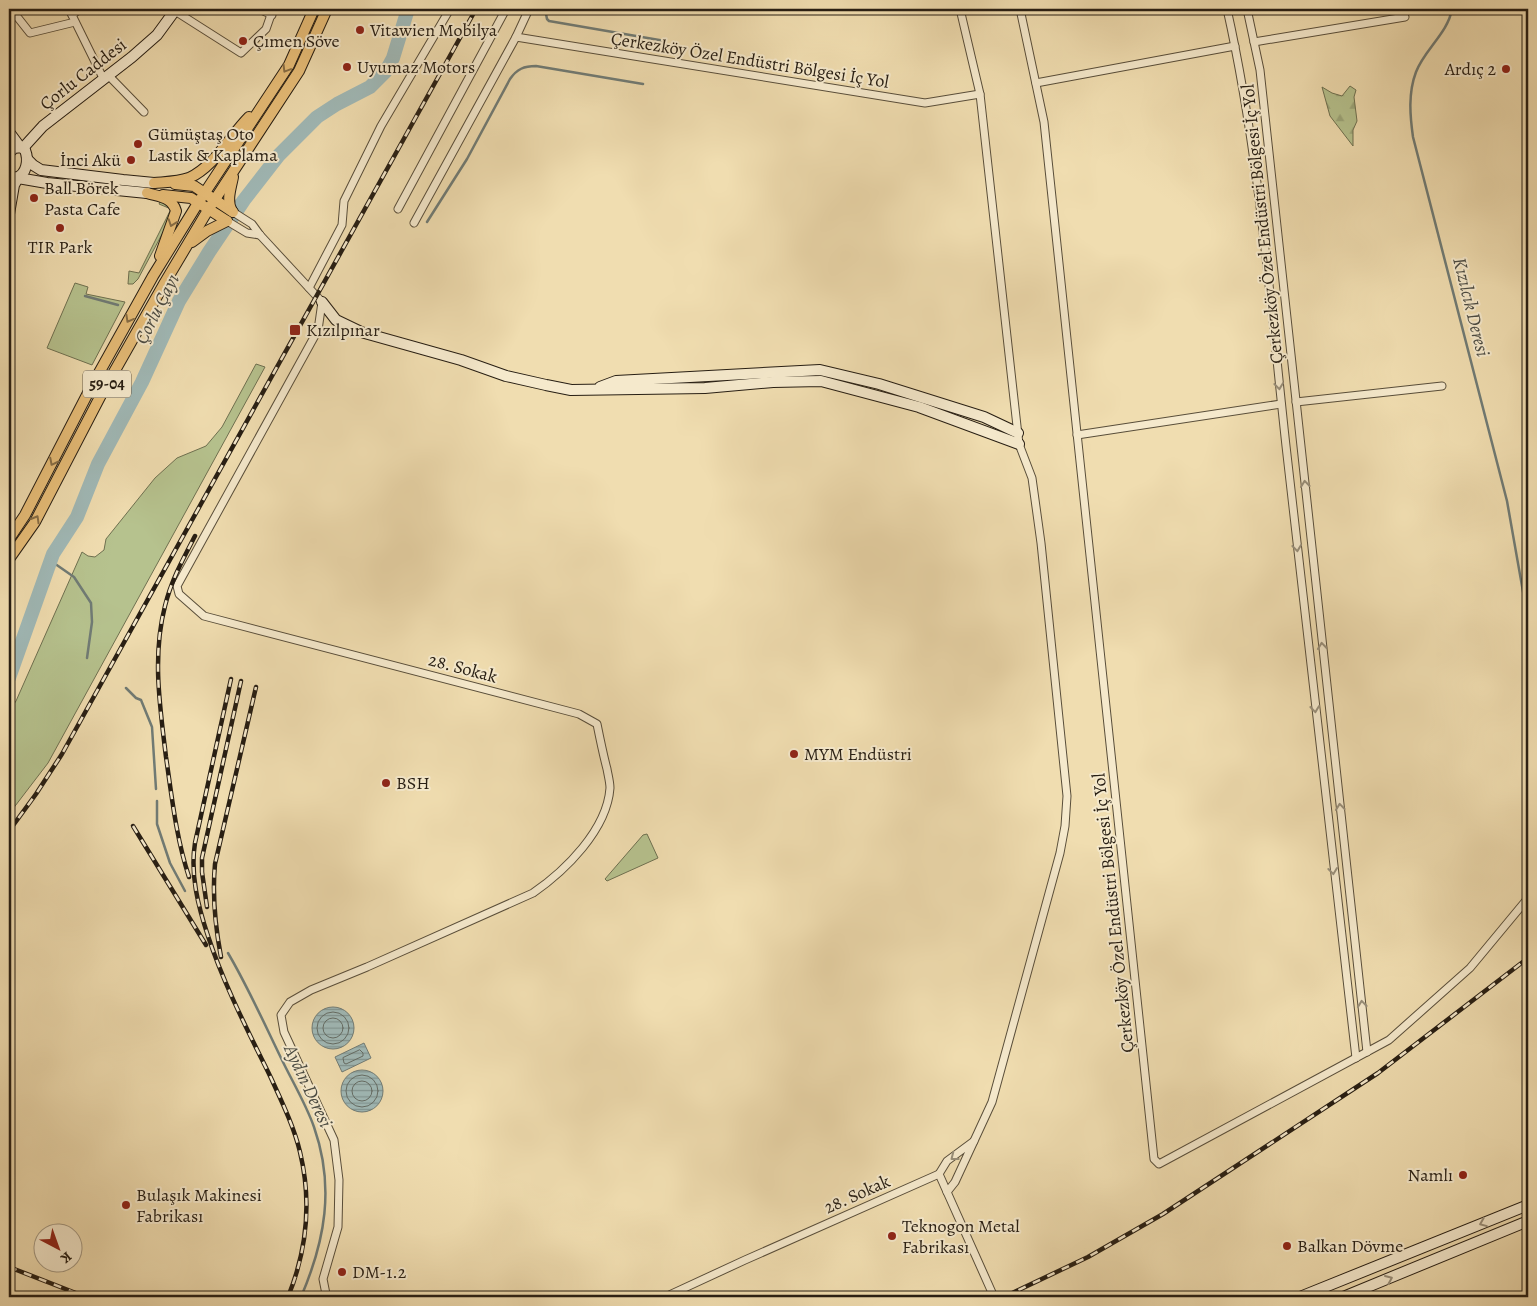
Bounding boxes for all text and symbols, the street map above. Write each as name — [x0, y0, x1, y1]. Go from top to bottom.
place label: Vitawien Mobilya — [369, 18, 498, 42]
marker: Vitawien Mobilya — [354, 24, 366, 36]
street label: Çerkezköy Özel Endüstri Bölgesi İç Yol — [609, 26, 891, 94]
place label: Çımen Söve — [253, 29, 339, 53]
street label: Çorlu Caddesi — [35, 33, 131, 115]
marker: Çımen Söve — [237, 35, 249, 47]
place label: Uyumaz Motors — [357, 55, 475, 79]
place label: Ardıç 2 — [1444, 57, 1496, 81]
marker: Uyumaz Motors — [341, 61, 353, 73]
one-way arrow — [282, 63, 292, 72]
marker: Ardıç 2 — [1500, 63, 1512, 75]
street label: Çerkezköy Özel Endüstri Bölgesi İç Yol — [1235, 82, 1289, 365]
place label: Gümüştaş Oto Lastik & Kaplama — [148, 122, 278, 167]
marker: Gümüştaş Oto Lastik & Kaplama — [132, 138, 144, 150]
place label: İnci Akü — [60, 148, 121, 172]
marker: İnci Akü — [125, 154, 137, 166]
place label: Ball Börek Pasta Cafe — [44, 176, 120, 221]
marker: Ball Börek Pasta Cafe — [28, 192, 40, 204]
one-way arrow — [168, 218, 178, 227]
marker: TIR Park — [54, 222, 66, 234]
place label: TIR Park — [28, 235, 92, 259]
water label: Kızılcık Deresi — [1446, 255, 1496, 359]
water label: Çorlu Çayı — [128, 269, 186, 349]
one-way arrow — [126, 313, 136, 322]
place label: Kızılpınar — [306, 318, 380, 342]
marker: Kızılpınar — [288, 323, 302, 337]
road number: 59-04 — [83, 370, 131, 398]
one-way arrow — [1273, 382, 1284, 390]
one-way arrow — [49, 457, 59, 466]
one-way arrow — [1300, 480, 1311, 488]
one-way arrow — [30, 515, 40, 524]
one-way arrow — [1291, 544, 1302, 552]
one-way arrow — [1317, 641, 1328, 649]
street label: 28. Sokak — [426, 647, 500, 689]
one-way arrow — [1309, 705, 1320, 713]
place label: MYM Endüstri — [804, 742, 912, 766]
marker: MYM Endüstri — [788, 748, 800, 760]
place label: BSH — [396, 771, 430, 795]
street label: Çerkezköy Özel Endüstri Bölgesi İç Yol — [1086, 771, 1140, 1054]
marker: BSH — [380, 777, 392, 789]
one-way arrow — [1335, 803, 1346, 811]
one-way arrow — [1327, 867, 1338, 875]
one-way arrow — [1357, 999, 1368, 1007]
water label: Aydın Deresi — [277, 1039, 339, 1132]
one-way arrow — [950, 1151, 959, 1160]
place label: Namlı — [1408, 1163, 1453, 1187]
street label: 28. Sokak — [820, 1169, 894, 1219]
marker: Namlı — [1457, 1169, 1469, 1181]
place label: Bulaşık Makinesi Fabrikası — [136, 1183, 262, 1228]
marker: Bulaşık Makinesi Fabrikası — [120, 1199, 132, 1211]
place label: Teknogon Metal Fabrikası — [902, 1214, 1020, 1259]
one-way arrow — [1479, 1217, 1488, 1228]
north arrow — [32, 1224, 82, 1274]
marker: Teknogon Metal Fabrikası — [886, 1230, 898, 1242]
place label: Balkan Dövme — [1297, 1234, 1403, 1258]
marker: Balkan Dövme — [1281, 1240, 1293, 1252]
text: K — [56, 1247, 76, 1268]
place label: DM-1.2 — [352, 1260, 407, 1284]
marker: DM-1.2 — [336, 1266, 348, 1278]
one-way arrow — [1384, 1275, 1393, 1285]

